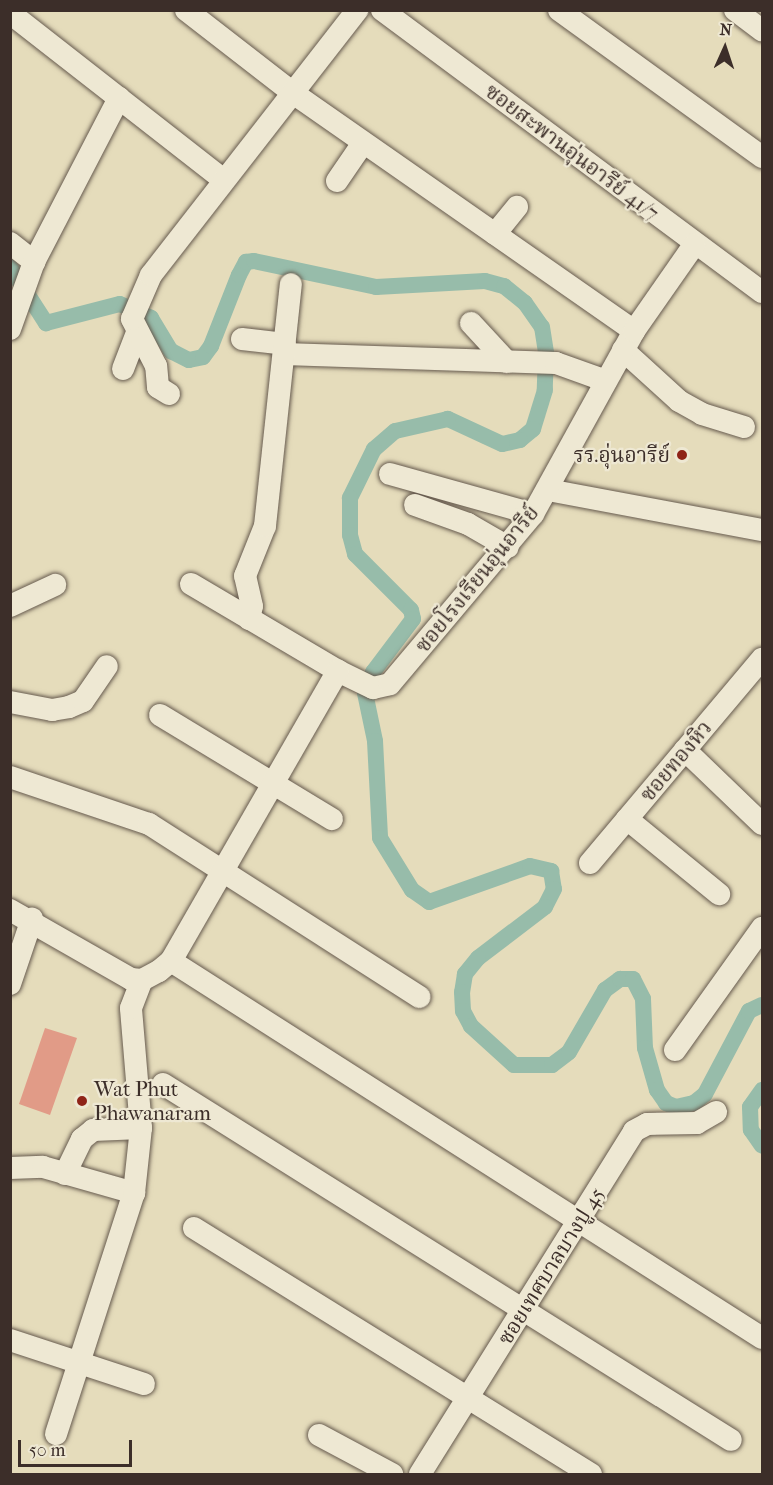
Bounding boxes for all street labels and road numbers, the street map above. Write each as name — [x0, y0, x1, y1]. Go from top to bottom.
street label: ซอยสะพานอุ่นอารีย์ 41/7 — [480, 78, 664, 226]
street label: ซอยโรงเรียนอุ่นอารีย์ — [410, 500, 544, 658]
street label: ซอยทองหิว — [635, 715, 717, 807]
street label: ซอยเทศบาลบางปู 45 — [492, 1183, 610, 1349]

